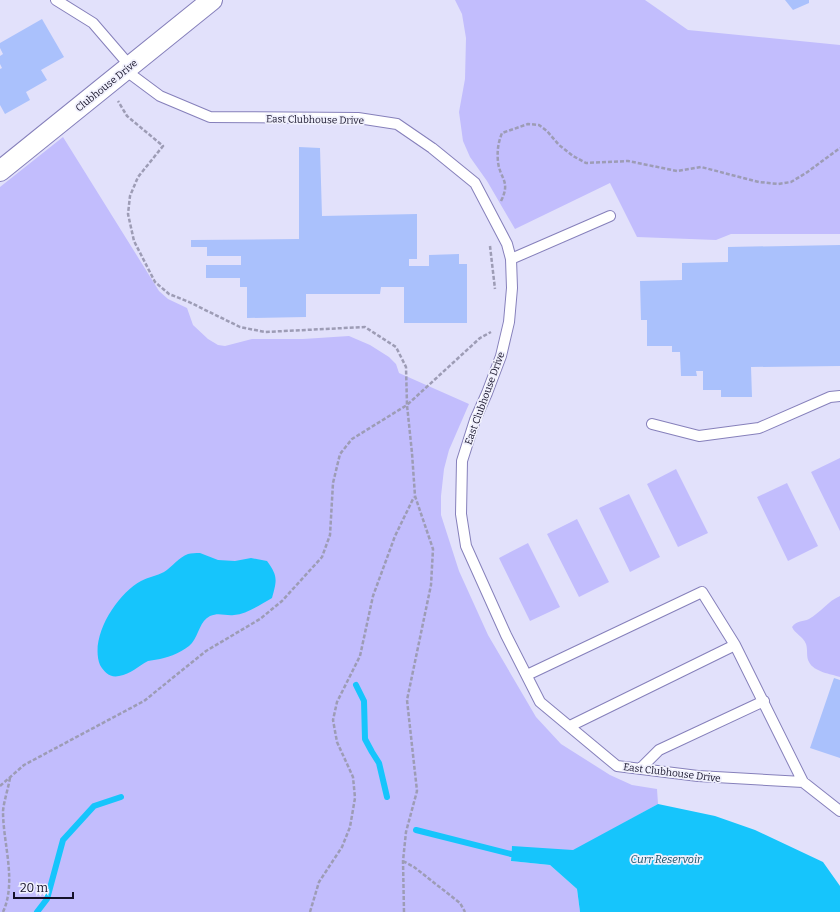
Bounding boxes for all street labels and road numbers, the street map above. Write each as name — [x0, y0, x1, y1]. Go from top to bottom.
street label: Clubhouse Drive — [73, 57, 140, 114]
street label: East Clubhouse Drive — [266, 113, 364, 127]
street label: East Clubhouse Drive — [463, 350, 507, 446]
street label: East Clubhouse Drive — [623, 761, 721, 785]

